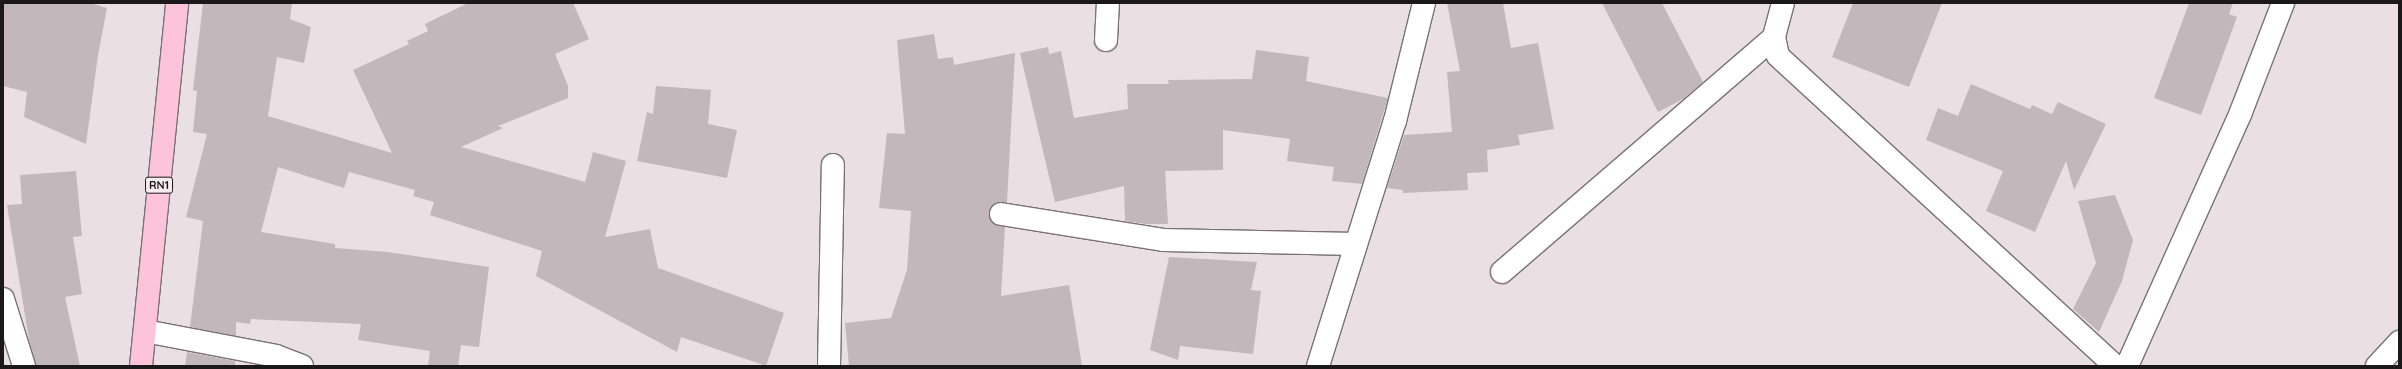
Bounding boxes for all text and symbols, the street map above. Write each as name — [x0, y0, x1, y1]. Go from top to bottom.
road number: RN1 — [145, 176, 173, 194]

